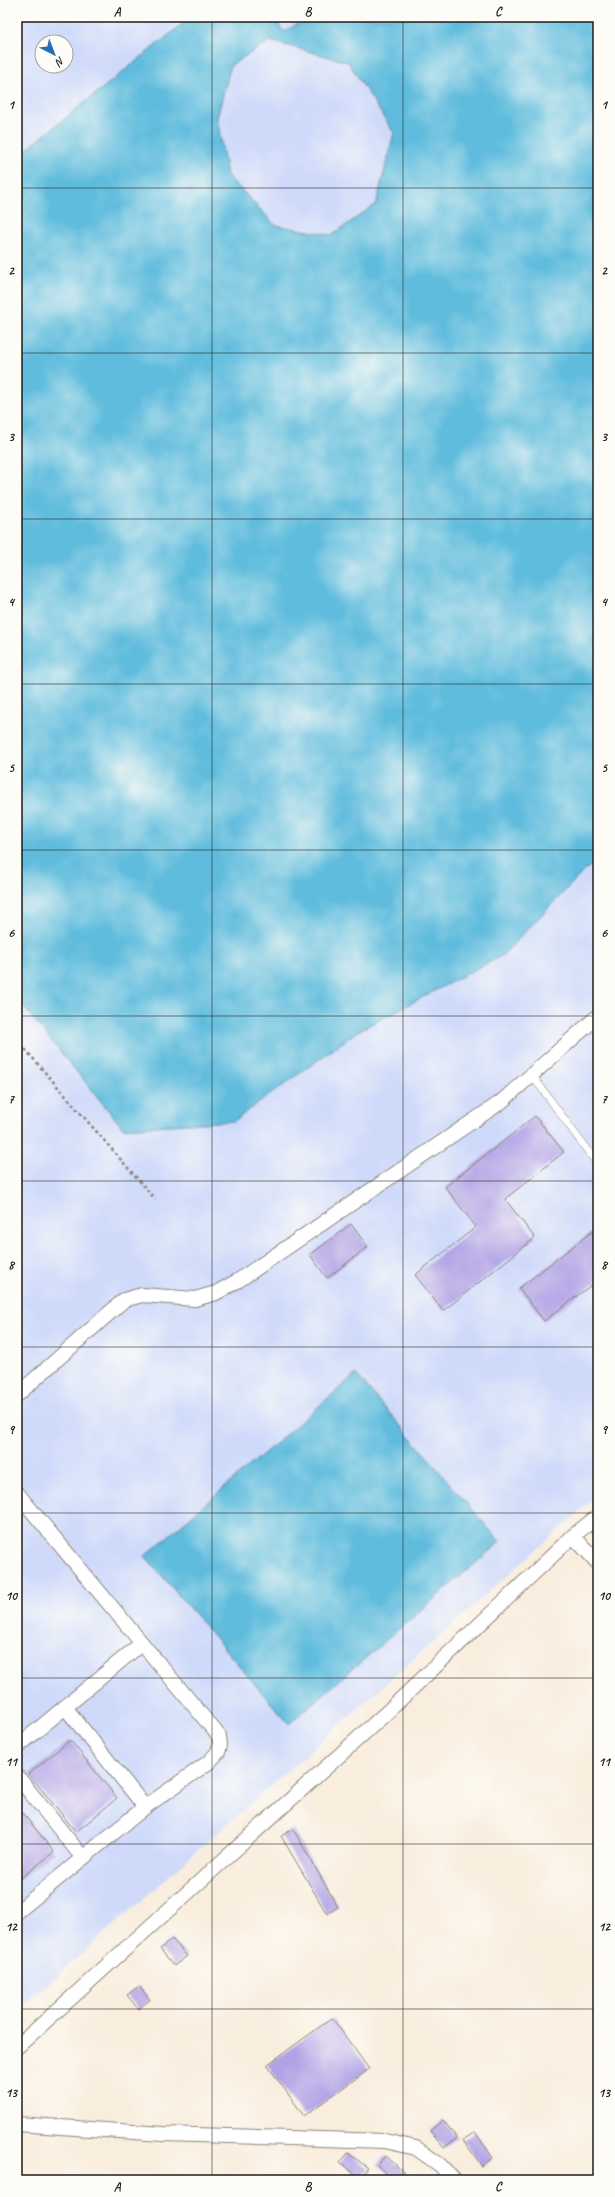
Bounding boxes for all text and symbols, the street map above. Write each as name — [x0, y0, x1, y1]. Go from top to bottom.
text: A — [114, 4, 122, 20]
text: B — [305, 4, 313, 20]
text: C — [495, 4, 503, 20]
north arrow — [34, 34, 74, 74]
text: N — [52, 54, 68, 70]
text: 1 — [8, 97, 16, 113]
text: 1 — [601, 97, 609, 113]
text: 2 — [8, 263, 15, 279]
text: 2 — [601, 263, 608, 279]
text: 3 — [8, 429, 15, 445]
text: 3 — [601, 429, 608, 445]
text: 4 — [8, 594, 16, 610]
text: 4 — [601, 594, 609, 610]
text: 5 — [8, 760, 15, 776]
text: 5 — [601, 760, 608, 776]
text: 6 — [8, 925, 15, 941]
text: 6 — [601, 925, 608, 941]
text: 7 — [8, 1091, 15, 1107]
text: 7 — [601, 1091, 608, 1107]
text: 8 — [8, 1257, 16, 1273]
text: 8 — [601, 1257, 609, 1273]
text: 9 — [8, 1422, 15, 1438]
text: 9 — [601, 1422, 608, 1438]
text: 10 — [5, 1588, 18, 1604]
text: 10 — [598, 1588, 611, 1604]
text: 11 — [5, 1754, 19, 1770]
text: 11 — [598, 1754, 612, 1770]
text: 12 — [5, 1919, 18, 1935]
text: 12 — [598, 1919, 611, 1935]
text: 13 — [5, 2085, 18, 2101]
text: 13 — [598, 2085, 611, 2101]
text: A — [114, 2179, 122, 2195]
text: B — [305, 2179, 313, 2195]
text: C — [495, 2179, 503, 2195]

